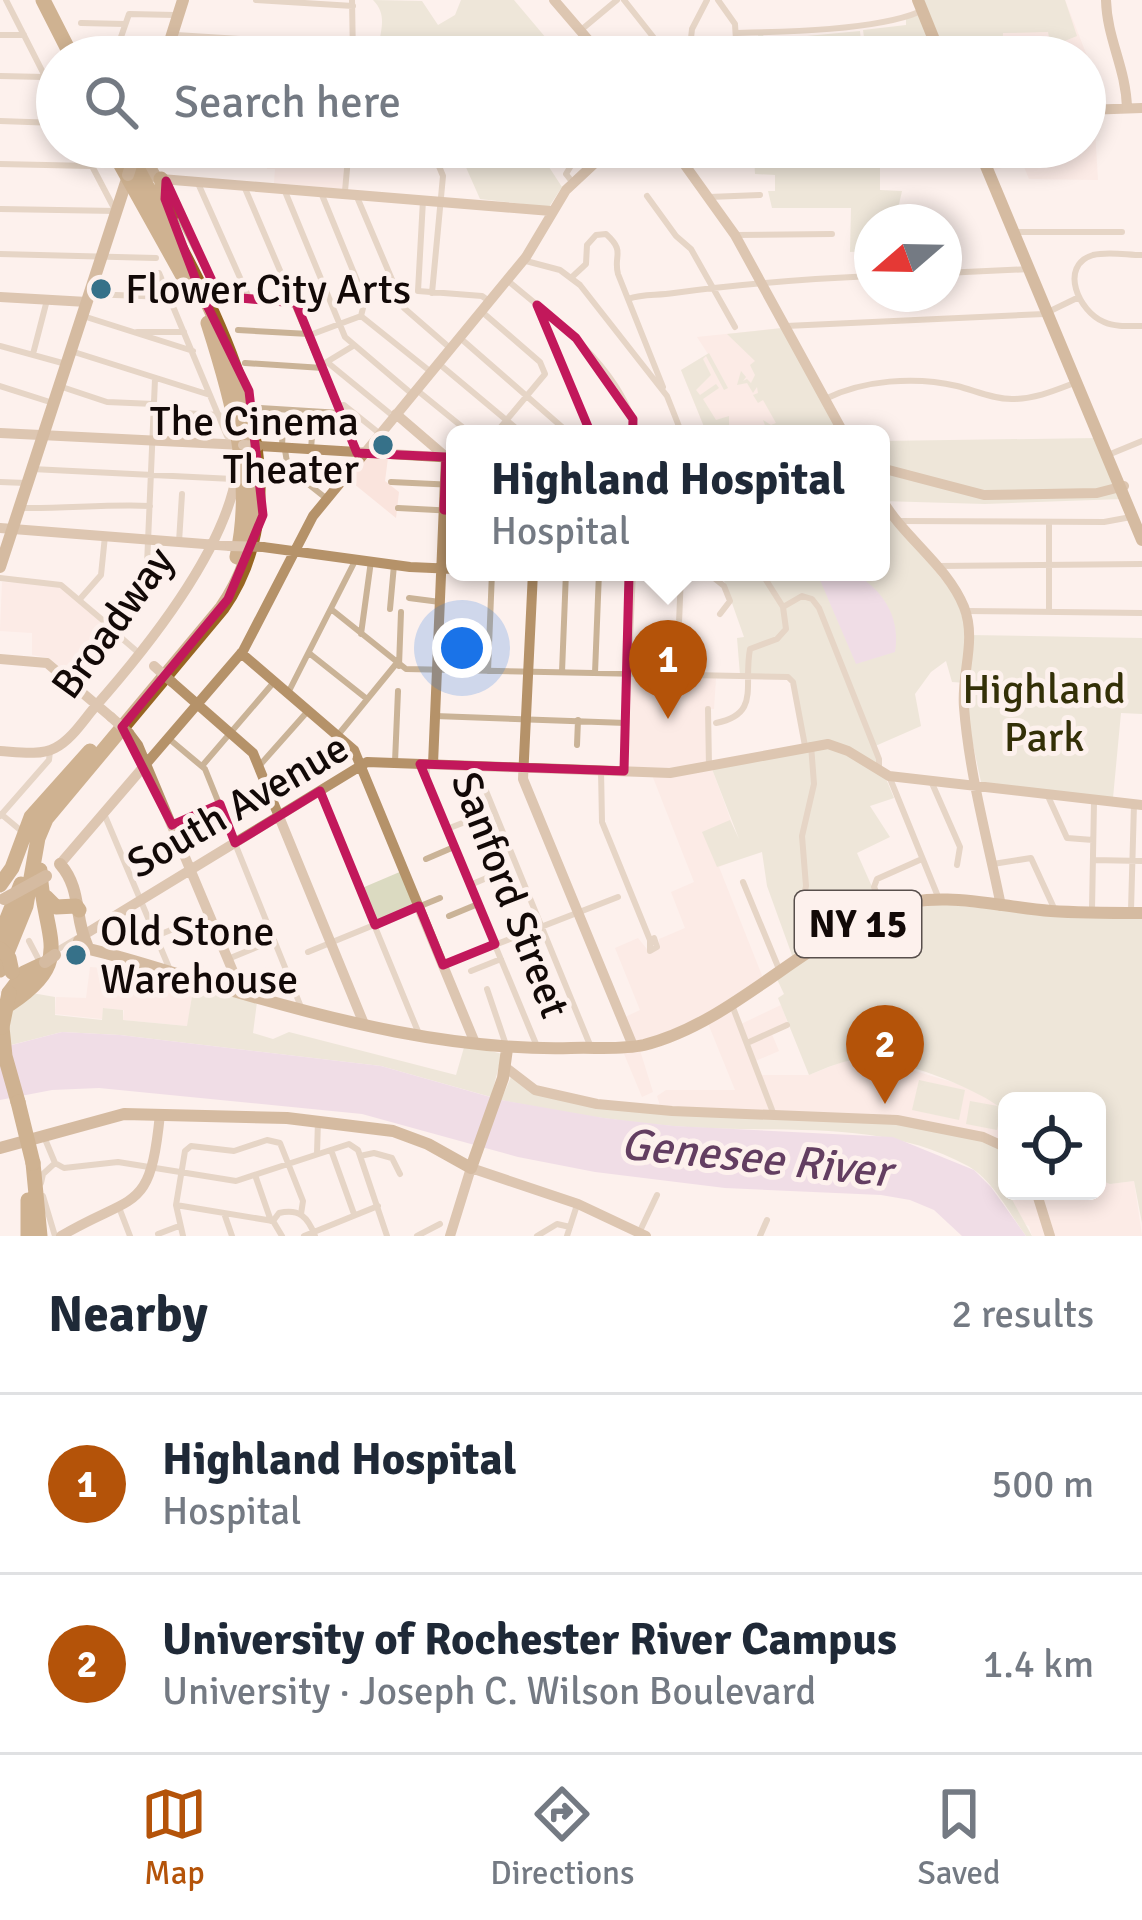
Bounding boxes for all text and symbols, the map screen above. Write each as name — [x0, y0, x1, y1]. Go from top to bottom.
search box — [36, 36, 1106, 168]
icon: search — [78, 69, 144, 135]
text: Search here — [174, 75, 401, 130]
north arrow — [854, 204, 962, 312]
place label: Flower City Arts — [125, 264, 411, 315]
marker: Flower City Arts — [88, 276, 114, 302]
place label: The Cinema Theater — [150, 396, 360, 495]
popup — [446, 425, 890, 581]
marker: The Cinema Theater — [370, 432, 396, 458]
text: Highland Hospital — [491, 452, 845, 507]
text: Hospital — [491, 507, 630, 555]
street label: Broadway — [41, 537, 185, 709]
your location — [432, 618, 492, 678]
pin: 1 — [629, 620, 707, 719]
park label: Highland Park — [962, 664, 1126, 763]
street label: South Avenue — [119, 722, 357, 890]
street label: Sanford Street — [440, 765, 580, 1025]
road number: NY 15 — [795, 891, 921, 957]
place label: Old Stone Warehouse — [100, 906, 298, 1005]
marker: Old Stone Warehouse — [63, 942, 89, 968]
pin: 2 — [846, 1005, 924, 1104]
map controls — [998, 1092, 1106, 1200]
button: locate — [998, 1092, 1106, 1200]
water label: Genesee River — [618, 1116, 899, 1200]
text: Nearby — [48, 1283, 208, 1346]
text: 2 results — [951, 1290, 1094, 1338]
text: Highland Hospital — [162, 1432, 517, 1487]
text: 1 — [76, 1460, 98, 1508]
text: 500 m — [991, 1460, 1094, 1508]
text: Hospital — [162, 1487, 302, 1535]
text: University of Rochester River Campus — [162, 1612, 897, 1667]
text: 2 — [76, 1640, 98, 1688]
text: 1.4 km — [982, 1640, 1094, 1688]
text: University · Joseph C. Wilson Boulevard — [162, 1667, 816, 1715]
tab: Map — [141, 1781, 207, 1894]
tab: Directions — [490, 1781, 635, 1894]
tab: Saved — [917, 1781, 1001, 1894]

